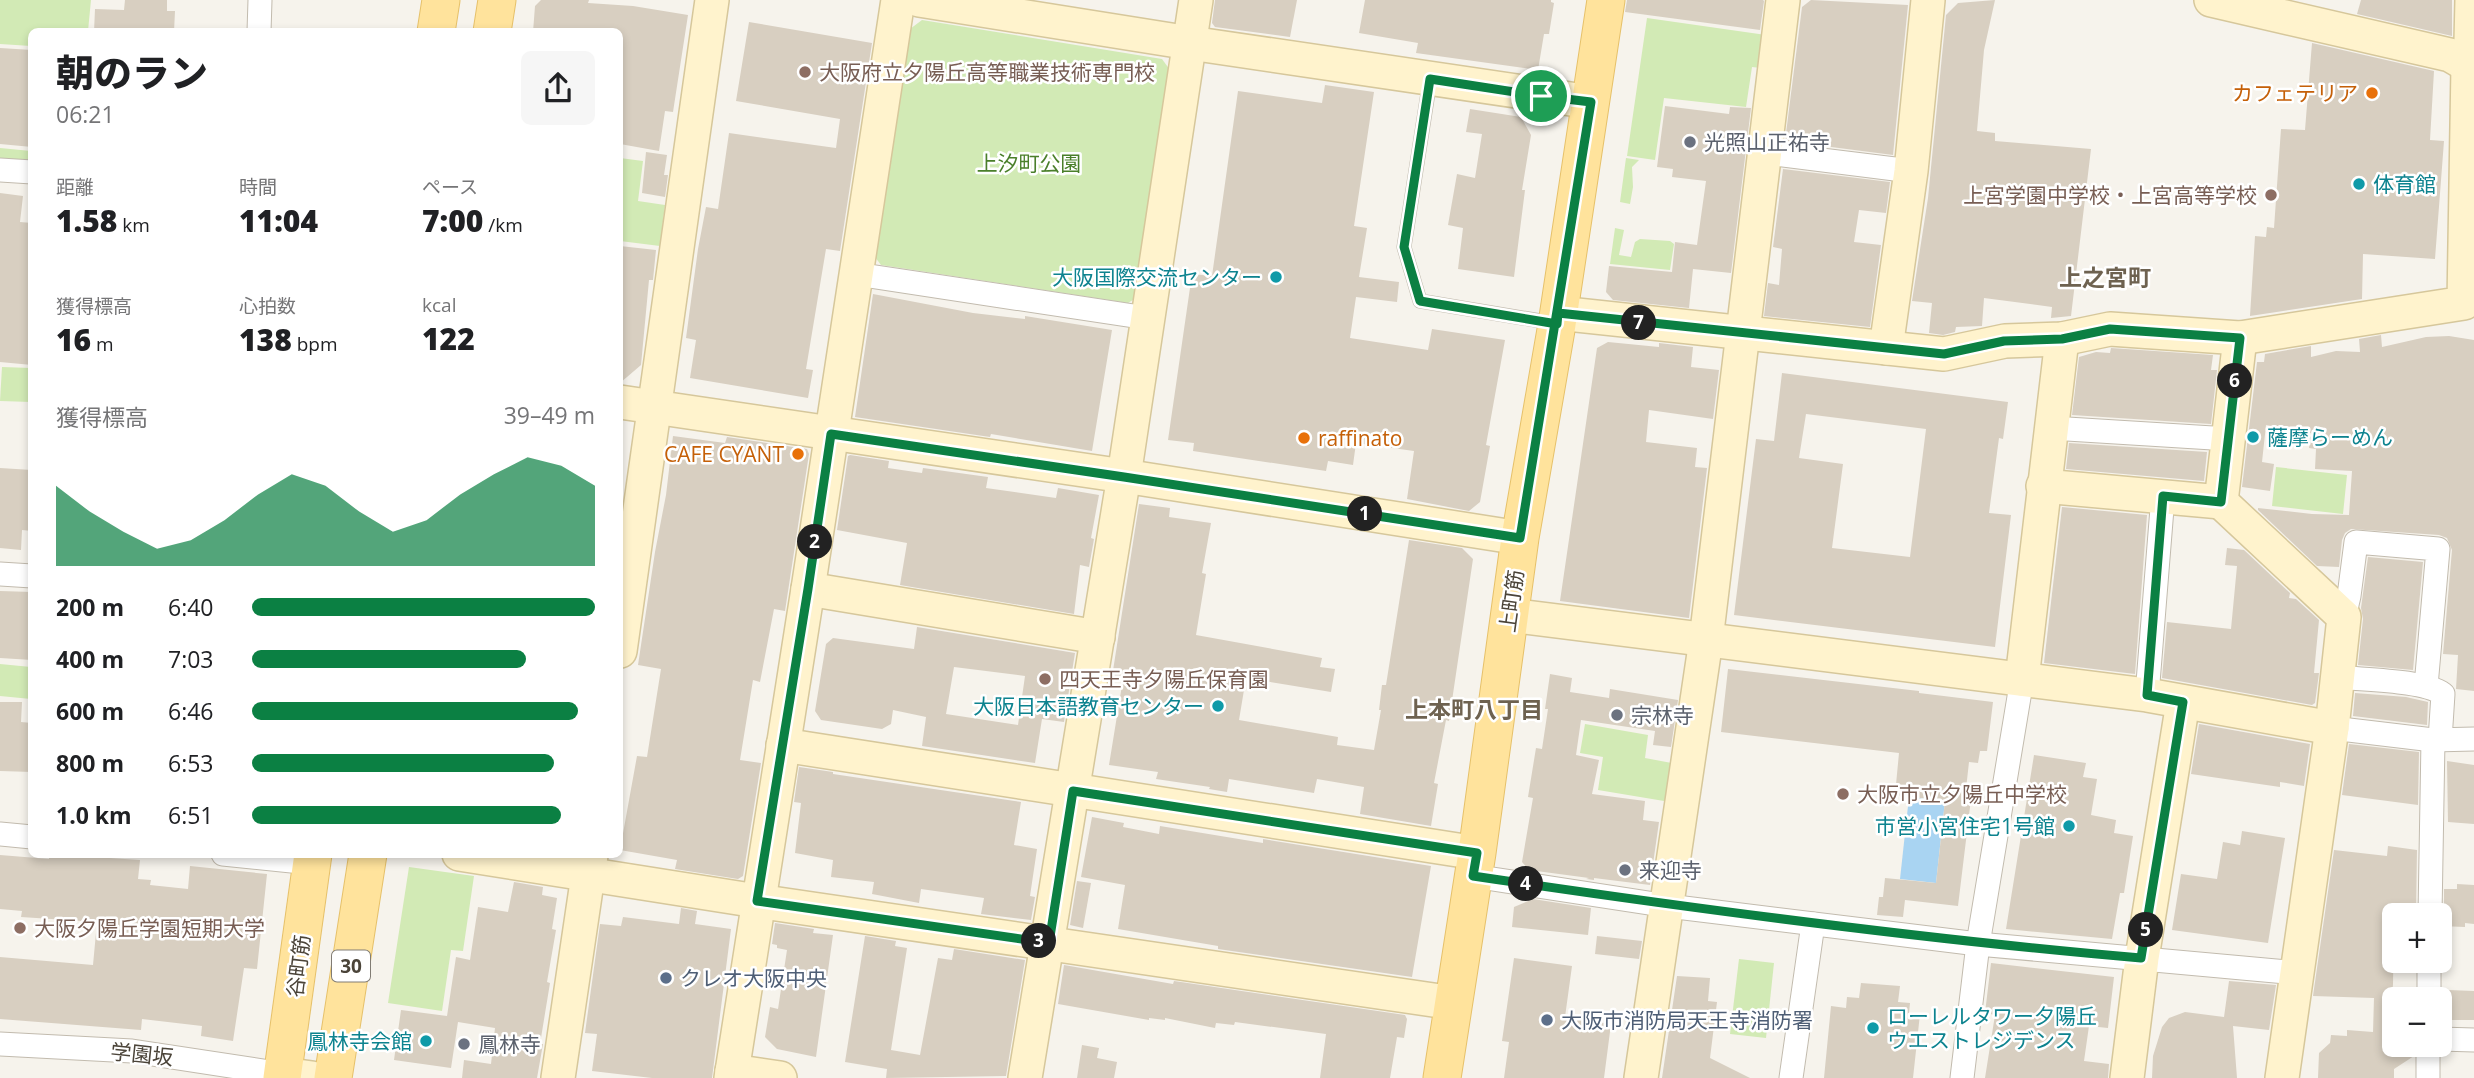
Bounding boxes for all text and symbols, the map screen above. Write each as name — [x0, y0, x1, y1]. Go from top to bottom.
text: 朝のラン — [56, 46, 208, 98]
button: share — [521, 51, 595, 125]
place label: 大阪府立夕陽丘高等職業技術専門校 — [819, 58, 1155, 86]
marker: 大阪府立夕陽丘高等職業技術専門校 — [797, 64, 813, 80]
pin — [1511, 66, 1571, 126]
icon: arrive — [1522, 77, 1560, 115]
place label: カフェテリア — [2232, 79, 2358, 107]
marker: カフェテリア — [2364, 85, 2380, 101]
text: 06:21 — [56, 98, 115, 130]
place label: 光照山正祐寺 — [1704, 128, 1830, 156]
marker: 光照山正祐寺 — [1682, 134, 1698, 150]
park label: 上汐町公園 — [977, 149, 1082, 177]
place label: 体育館 — [2373, 170, 2436, 198]
text: 距離 — [56, 174, 94, 200]
text: 時間 — [239, 174, 277, 200]
text: ペース — [422, 174, 478, 200]
marker: 体育館 — [2351, 176, 2367, 192]
place label: 上宮学園中学校・上宮高等学校 — [1963, 181, 2257, 209]
marker: 上宮学園中学校・上宮高等学校 — [2263, 187, 2279, 203]
text: 1.58 — [56, 200, 117, 241]
text: 11:04 — [239, 200, 318, 241]
text: 7:00 — [422, 200, 483, 241]
text: km — [117, 212, 150, 238]
text: /km — [483, 212, 523, 238]
district label: 上之宮町 — [2059, 261, 2151, 293]
place label: 大阪国際交流センター — [1052, 263, 1262, 291]
marker: 大阪国際交流センター — [1268, 269, 1284, 285]
text: kcal — [422, 292, 456, 318]
text: 獲得標高 — [56, 293, 132, 319]
text: 心拍数 — [239, 293, 296, 319]
pin: 7 — [1622, 306, 1656, 340]
text: 7 — [1633, 309, 1644, 335]
text: 122 — [422, 318, 475, 359]
text: 16 — [56, 319, 91, 360]
text: 138 — [239, 319, 292, 360]
text: m — [91, 331, 114, 357]
text: bpm — [292, 331, 338, 357]
pin: 6 — [2218, 364, 2252, 398]
text: 6 — [2229, 367, 2240, 393]
text: 39–49 m — [504, 399, 595, 431]
text: 獲得標高 — [56, 401, 148, 433]
place label: 薩摩らーめん — [2267, 423, 2393, 451]
place label: raffinato — [1318, 424, 1402, 452]
marker: 薩摩らーめん — [2245, 429, 2261, 445]
marker: raffinato — [1296, 430, 1312, 446]
place label: CAFE CYANT — [664, 440, 784, 468]
marker: CAFE CYANT — [790, 446, 806, 462]
pin: 1 — [1348, 496, 1382, 532]
text: 1 — [1359, 500, 1370, 526]
pin: 2 — [798, 524, 832, 560]
text: 2 — [809, 528, 820, 554]
street label: 上町筋 — [1493, 568, 1529, 634]
text: 200 m — [56, 591, 124, 623]
text: 6:40 — [168, 591, 214, 623]
text: 400 m — [56, 643, 124, 675]
text: 7:03 — [168, 643, 214, 675]
place label: 四天王寺夕陽丘保育園 — [1059, 665, 1269, 693]
marker: 四天王寺夕陽丘保育園 — [1037, 671, 1053, 687]
place label: 大阪日本語教育センター — [973, 692, 1204, 720]
district label: 上本町八丁目 — [1405, 693, 1543, 725]
text: 600 m — [56, 695, 124, 727]
text: 6:46 — [168, 695, 214, 727]
marker: 大阪日本語教育センター — [1210, 698, 1226, 714]
place label: 宗林寺 — [1631, 701, 1694, 729]
marker: 宗林寺 — [1609, 707, 1625, 723]
text: 800 m — [56, 747, 124, 779]
text: 6:53 — [168, 747, 214, 779]
place label: 大阪市立夕陽丘中学校 — [1857, 780, 2067, 808]
marker: 大阪市立夕陽丘中学校 — [1835, 786, 1851, 802]
text: 1.0 km — [56, 799, 132, 831]
text: 6:51 — [168, 799, 214, 831]
place label: 市営小宮住宅1号館 — [1875, 812, 2055, 840]
marker: 市営小宮住宅1号館 — [2061, 818, 2077, 834]
place label: 来迎寺 — [1639, 856, 1702, 884]
marker: 来迎寺 — [1617, 862, 1633, 878]
pin: 4 — [1508, 866, 1544, 902]
text: 4 — [1520, 870, 1531, 896]
map controls — [2382, 903, 2452, 1057]
button: + — [2382, 903, 2452, 973]
pin: 5 — [2128, 912, 2164, 948]
place label: 大阪夕陽丘学園短期大学 — [34, 914, 265, 942]
text: 5 — [2140, 916, 2151, 942]
marker: 大阪夕陽丘学園短期大学 — [12, 920, 28, 936]
pin: 3 — [1021, 923, 1056, 958]
text: 3 — [1033, 927, 1044, 953]
street label: 谷町筋 — [280, 933, 316, 999]
road number: 30 — [332, 950, 370, 982]
place label: クレオ大阪中央 — [680, 964, 827, 992]
marker: クレオ大阪中央 — [658, 970, 674, 986]
button: − — [2382, 987, 2452, 1057]
place label: ローレルタワー夕陽丘 ウエストレジデンス — [1887, 1002, 2097, 1054]
place label: 大阪市消防局天王寺消防署 — [1561, 1006, 1813, 1034]
marker: 大阪市消防局天王寺消防署 — [1539, 1012, 1555, 1028]
marker: ローレルタワー夕陽丘 ウエストレジデンス — [1865, 1020, 1881, 1036]
place label: 鳳林寺会館 — [307, 1027, 412, 1055]
place label: 鳳林寺 — [478, 1030, 541, 1058]
marker: 鳳林寺会館 — [418, 1033, 434, 1049]
marker: 鳳林寺 — [456, 1036, 472, 1052]
street label: 学園坂 — [109, 1037, 175, 1071]

